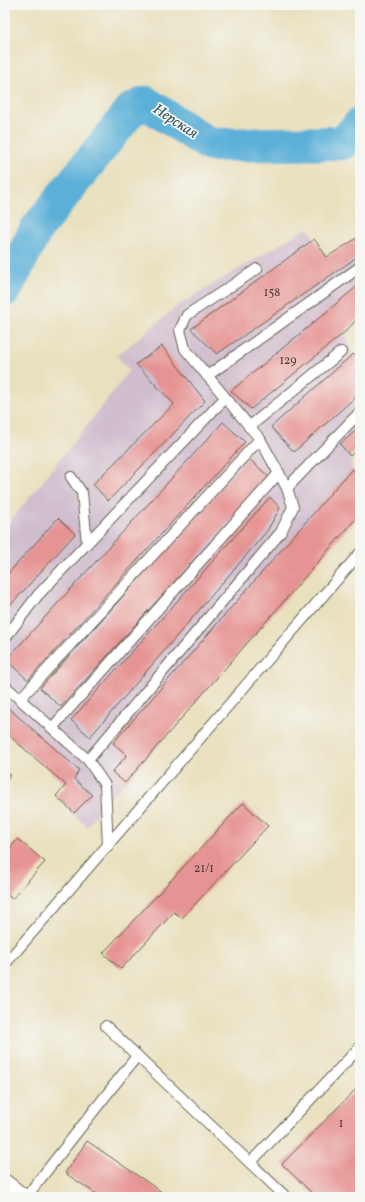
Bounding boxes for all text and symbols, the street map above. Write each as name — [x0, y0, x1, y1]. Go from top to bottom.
water label: Нерская — [148, 100, 202, 144]
house number: 158 — [264, 285, 280, 301]
house number: 129 — [279, 353, 297, 369]
house number: 21/1 — [194, 861, 214, 877]
house number: 1 — [339, 1116, 343, 1132]

